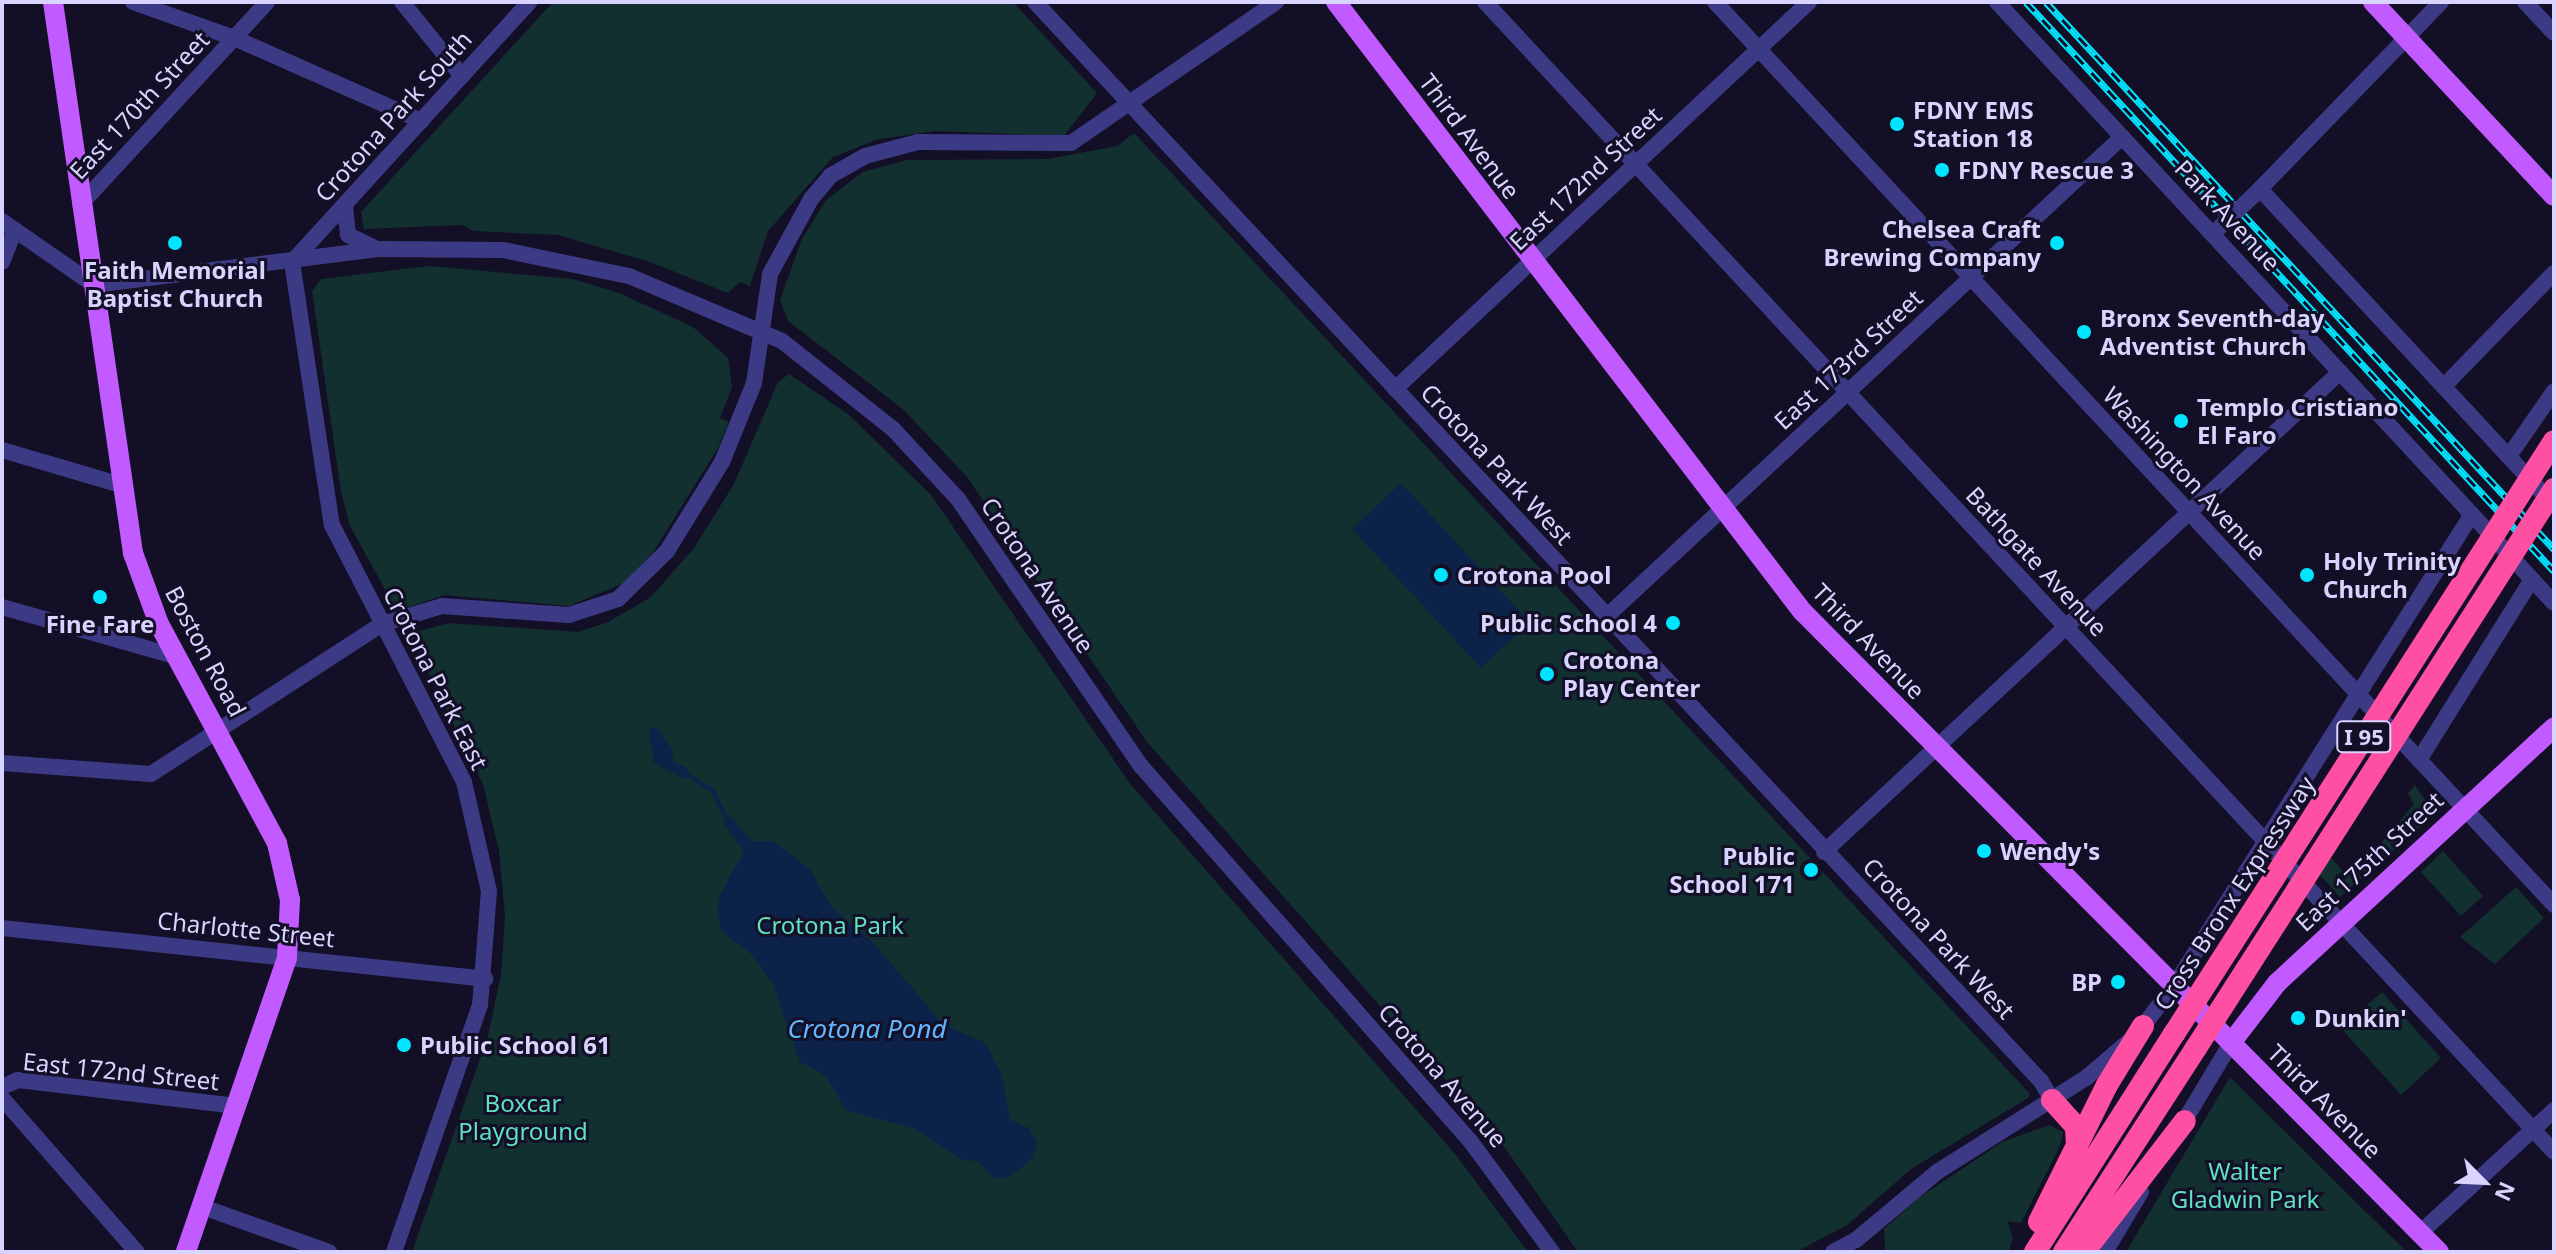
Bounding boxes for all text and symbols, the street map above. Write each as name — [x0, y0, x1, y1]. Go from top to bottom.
street label: East 170th Street — [63, 25, 215, 185]
street label: Crotona Park South — [309, 25, 477, 207]
street label: Third Avenue — [1414, 68, 1526, 204]
place label: FDNY EMS Station 18 — [1913, 96, 2034, 152]
street label: East 172nd Street — [1503, 100, 1667, 256]
marker: FDNY EMS Station 18 — [1888, 115, 1906, 133]
street label: Park Avenue — [2169, 154, 2287, 276]
place label: FDNY Rescue 3 — [1958, 156, 2134, 184]
marker: FDNY Rescue 3 — [1933, 161, 1951, 179]
place label: Chelsea Craft Brewing Company — [1824, 215, 2041, 271]
marker: Faith Memorial Baptist Church — [166, 234, 184, 252]
marker: Chelsea Craft Brewing Company — [2048, 234, 2066, 252]
place label: Faith Memorial Baptist Church — [84, 256, 266, 312]
street label: East 173rd Street — [1768, 283, 1928, 435]
place label: Bronx Seventh-day Adventist Church — [2100, 304, 2325, 360]
marker: Bronx Seventh-day Adventist Church — [2075, 323, 2093, 341]
street label: Crotona Park West — [1415, 378, 1579, 550]
street label: Washington Avenue — [2097, 381, 2273, 565]
place label: Templo Cristiano El Faro — [2197, 393, 2398, 449]
marker: Templo Cristiano El Faro — [2172, 412, 2190, 430]
street label: Bathgate Avenue — [1960, 480, 2114, 642]
street label: Crotona Avenue — [975, 492, 1101, 658]
place label: Holy Trinity Church — [2323, 547, 2461, 603]
place label: Crotona Pool — [1457, 561, 1611, 589]
marker: Crotona Pool — [1432, 566, 1450, 584]
marker: Holy Trinity Church — [2298, 566, 2316, 584]
street label: Third Avenue — [1807, 577, 1931, 705]
street label: Boston Road — [160, 581, 252, 721]
street label: Crotona Park East — [378, 582, 494, 774]
marker: Fine Fare — [91, 588, 109, 606]
place label: Public School 4 — [1480, 609, 1657, 637]
place label: Fine Fare — [46, 610, 154, 638]
marker: Public School 4 — [1664, 614, 1682, 632]
place label: Crotona Play Center — [1563, 646, 1700, 702]
marker: Crotona Play Center — [1538, 665, 1556, 683]
road number: I 95 — [2336, 719, 2392, 755]
street label: Cross Bronx Expressway — [2148, 771, 2320, 1015]
street label: East 175th Street — [2289, 785, 2449, 937]
place label: Wendy's — [2000, 837, 2100, 865]
place label: Public School 171 — [1669, 842, 1795, 898]
marker: Wendy's — [1975, 842, 1993, 860]
street label: Crotona Park West — [1857, 852, 2021, 1024]
marker: Public School 171 — [1802, 861, 1820, 879]
street label: Charlotte Street — [156, 905, 336, 953]
park label: Crotona Park — [756, 911, 904, 939]
place label: BP — [2071, 968, 2102, 996]
marker: BP — [2109, 973, 2127, 991]
street label: Crotona Avenue — [1373, 997, 1513, 1153]
place label: Dunkin' — [2314, 1004, 2407, 1032]
marker: Dunkin' — [2289, 1009, 2307, 1027]
water label: Crotona Pond — [787, 1013, 947, 1045]
place label: Public School 61 — [420, 1031, 611, 1059]
marker: Public School 61 — [395, 1036, 413, 1054]
street label: Third Avenue — [2262, 1038, 2388, 1164]
street label: East 172nd Street — [21, 1046, 221, 1096]
park label: Boxcar Playground — [458, 1089, 588, 1145]
north arrow — [2444, 1142, 2524, 1222]
park label: Walter Gladwin Park — [2171, 1157, 2319, 1213]
text: N — [2489, 1177, 2523, 1206]

